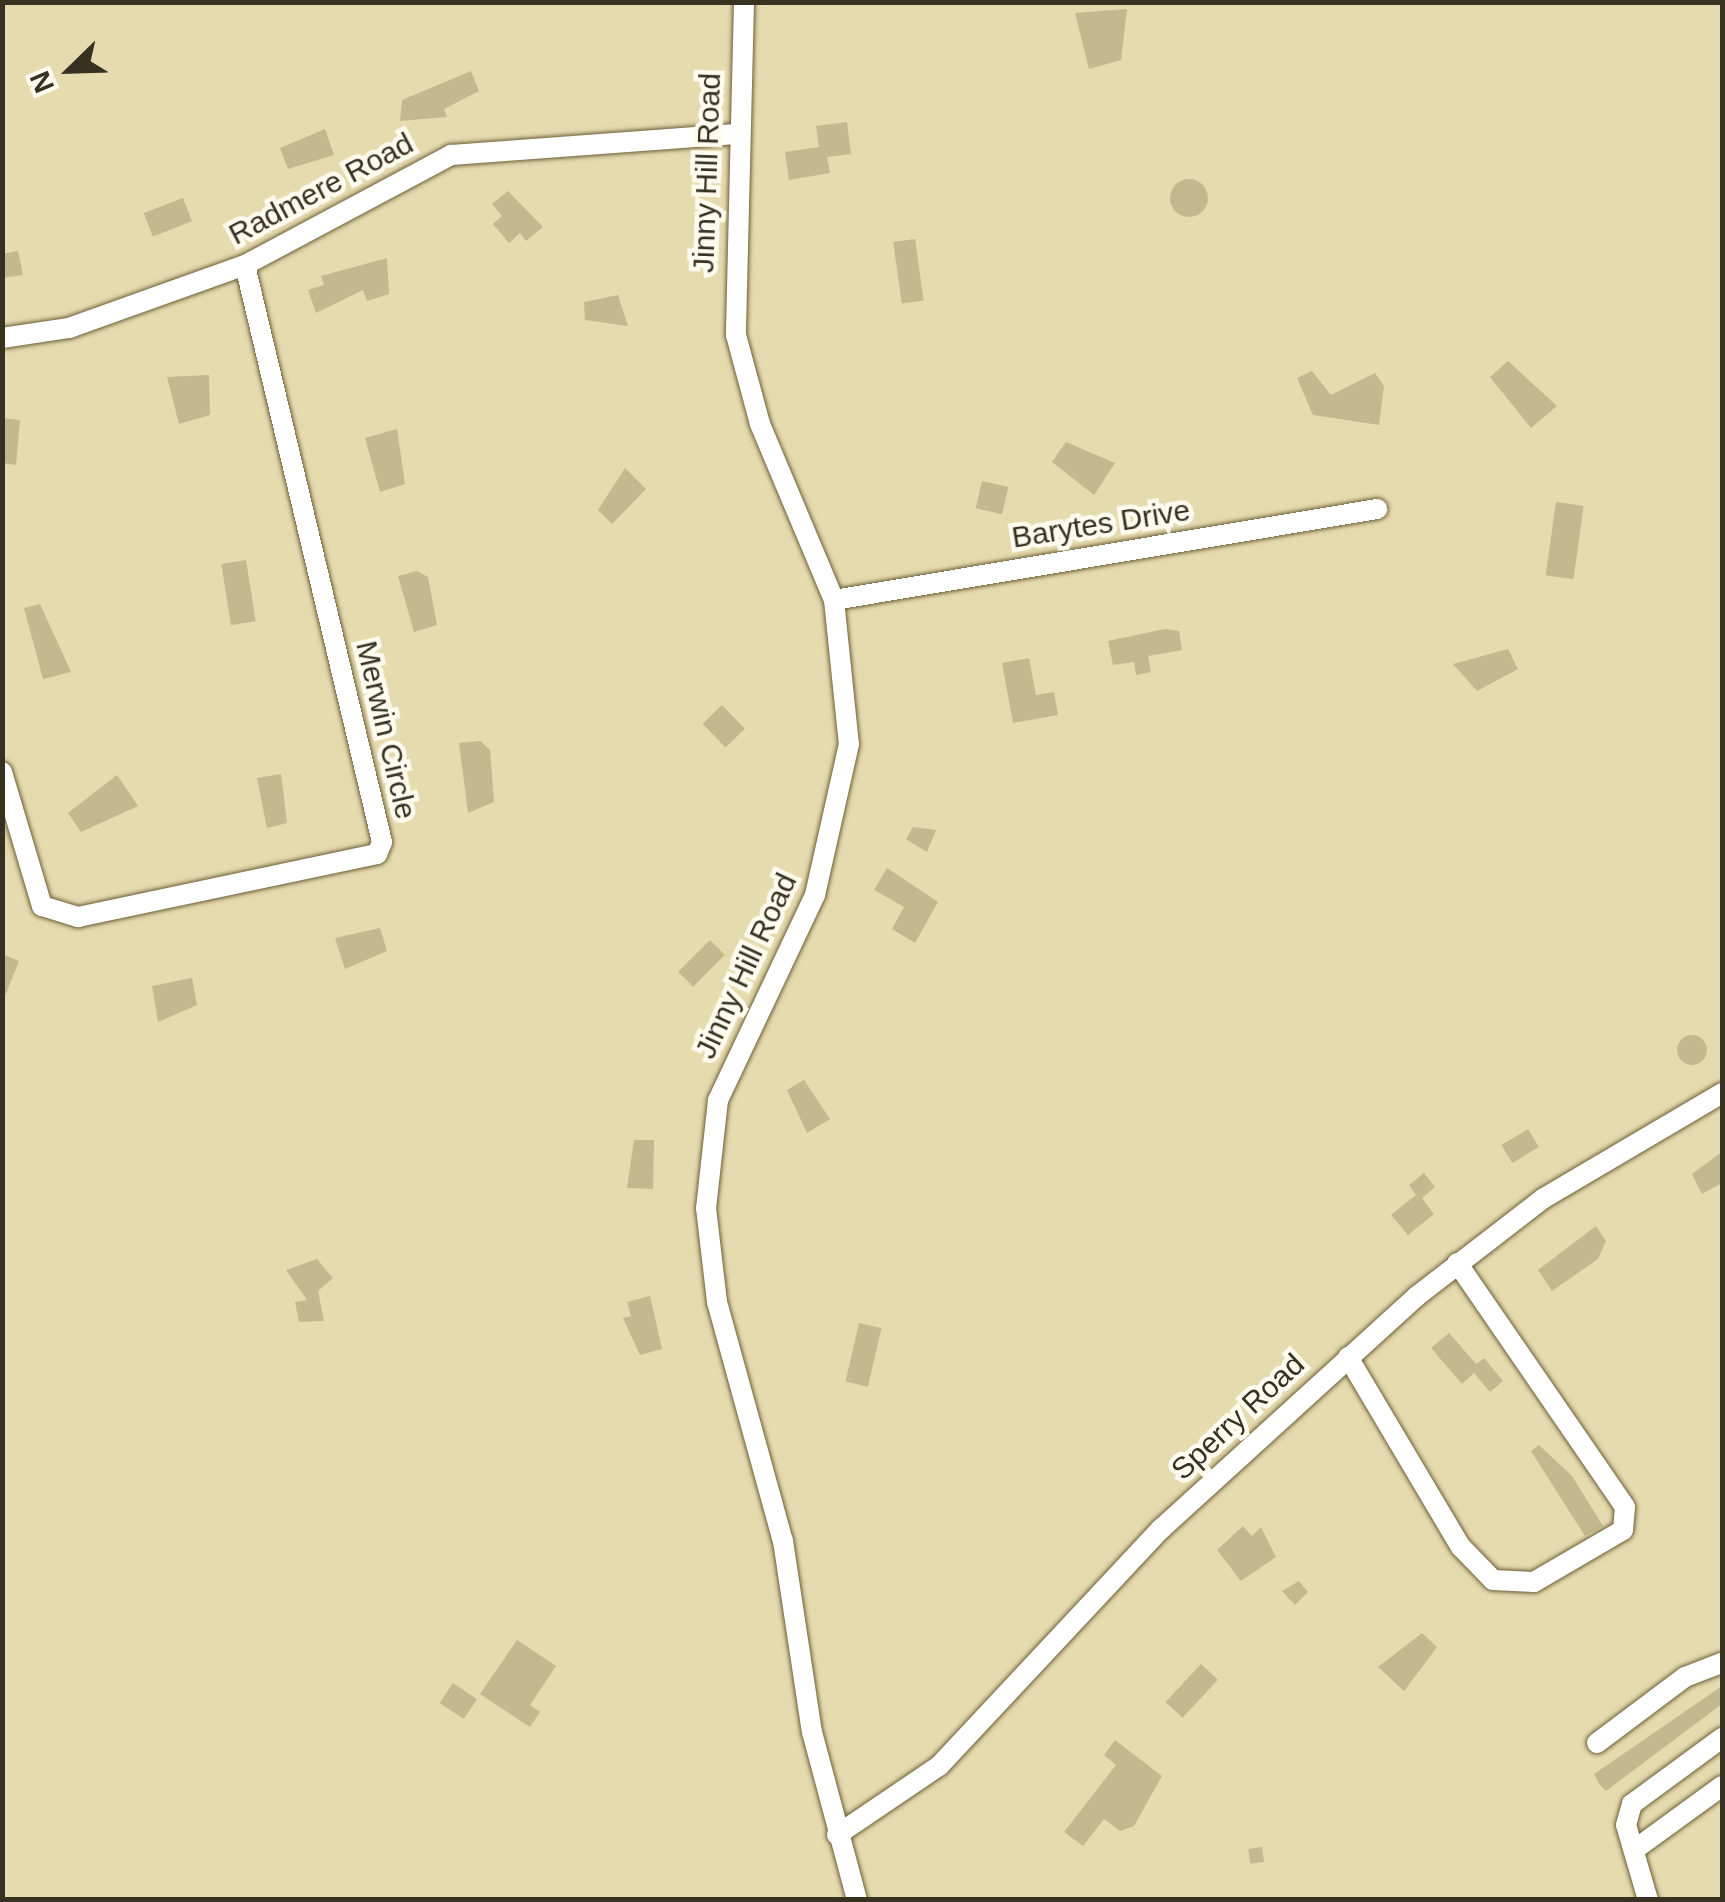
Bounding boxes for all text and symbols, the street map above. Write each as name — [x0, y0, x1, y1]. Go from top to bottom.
north arrow — [20, 20, 120, 120]
text: N — [24, 67, 60, 97]
street label: Jinny Hill Road — [686, 72, 728, 274]
street label: Radmere Road — [223, 125, 419, 253]
street label: Barytes Drive — [1009, 492, 1193, 556]
street label: Merwin Circle — [348, 637, 424, 823]
street label: Jinny Hill Road — [687, 868, 805, 1064]
street label: Sperry Road — [1164, 1346, 1312, 1488]

